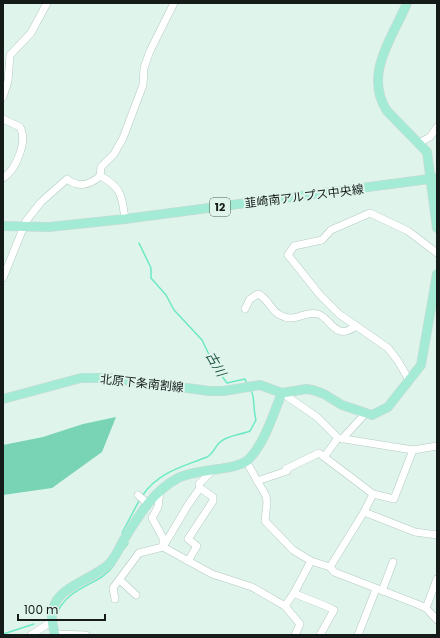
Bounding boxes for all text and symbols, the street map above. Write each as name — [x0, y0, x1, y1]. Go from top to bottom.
street label: 韮崎南アルプス中央線 — [243, 180, 365, 212]
road number: 12 — [210, 198, 230, 216]
water label: 古川 — [201, 348, 232, 382]
street label: 北原下条南割線 — [99, 370, 185, 396]
scale bar — [18, 596, 105, 622]
text: 100 m — [24, 601, 58, 618]

